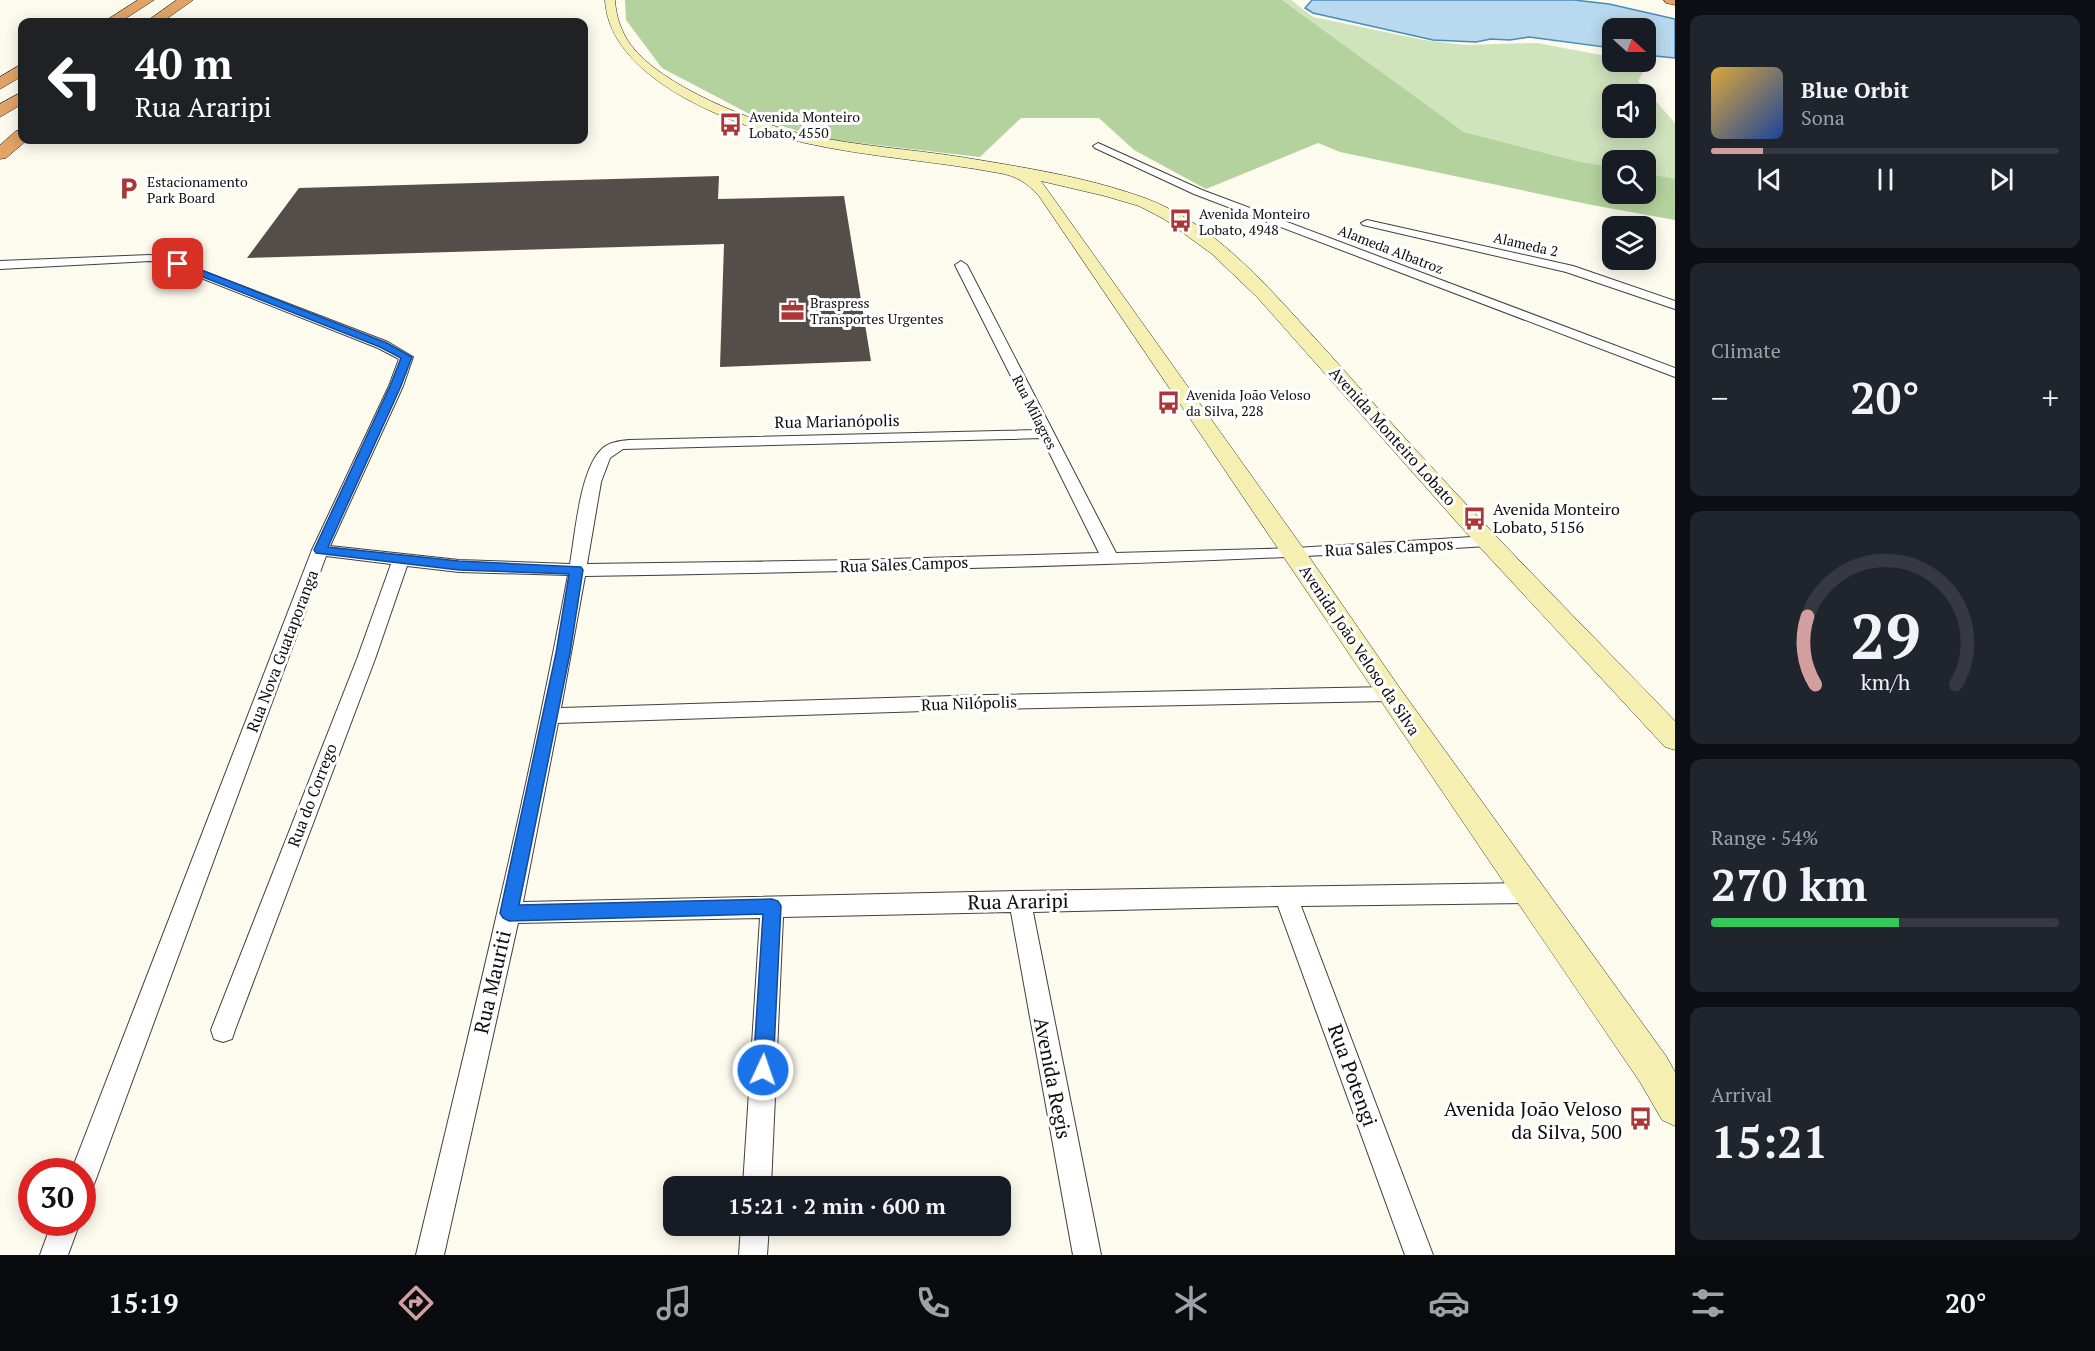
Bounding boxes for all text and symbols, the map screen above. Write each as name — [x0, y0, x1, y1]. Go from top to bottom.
north arrow — [1602, 18, 1656, 72]
map controls — [1602, 18, 1656, 270]
text: 40 m — [135, 35, 233, 91]
icon: left — [36, 42, 114, 120]
text: Blue Orbit — [1801, 75, 1909, 104]
button: sound — [1602, 84, 1656, 138]
text: Rua Araripi — [135, 89, 272, 125]
text: Sona — [1801, 104, 1845, 131]
place label: Avenida Monteiro Lobato, 4550 — [749, 107, 860, 142]
bus stop icon: Avenida Monteiro Lobato, 4550 — [718, 111, 744, 137]
button: search — [1602, 150, 1656, 204]
icon: previous — [1753, 163, 1786, 196]
icon: pause — [1869, 163, 1902, 196]
icon: next — [1985, 163, 2018, 196]
place label: Estacionamento Park Board — [147, 172, 248, 207]
parking icon: Estacionamento Park Board — [116, 176, 142, 202]
place label: Avenida Monteiro Lobato, 4948 — [1199, 204, 1310, 239]
bus stop icon: Avenida Monteiro Lobato, 4948 — [1168, 208, 1194, 234]
button: layers — [1602, 216, 1656, 270]
street label: Alameda Albatroz — [1336, 220, 1447, 278]
street label: Alameda 2 — [1492, 227, 1560, 261]
pin — [152, 238, 203, 289]
icon: arrive — [161, 247, 194, 280]
place label: Braspress Transportes Urgentes — [810, 293, 944, 328]
office icon: Braspress Transportes Urgentes — [779, 297, 805, 323]
text: Climate — [1711, 337, 1781, 364]
street label: Avenida Monteiro Lobato — [1325, 362, 1461, 510]
text: 20° — [1850, 367, 1920, 427]
street label: Rua Milagres — [1008, 372, 1062, 452]
text: − — [1711, 376, 1729, 419]
text: + — [2041, 376, 2059, 419]
place label: Avenida João Veloso da Silva, 228 — [1186, 385, 1311, 420]
bus stop icon: Avenida João Veloso da Silva, 228 — [1155, 389, 1181, 415]
street label: Rua Marianópolis — [774, 409, 900, 433]
place label: Avenida Monteiro Lobato, 5156 — [1493, 498, 1620, 538]
bus stop icon: Avenida Monteiro Lobato, 5156 — [1462, 505, 1488, 531]
street label: Rua Sales Campos — [1324, 533, 1454, 561]
street label: Rua Sales Campos — [839, 551, 969, 577]
street label: Avenida João Veloso da Silva — [1295, 560, 1425, 740]
street label: Rua Nova Guataporanga — [241, 567, 323, 735]
text: 29 — [1850, 594, 1920, 677]
text: km/h — [1860, 668, 1910, 696]
street label: Rua Nilópolis — [921, 690, 1017, 716]
street label: Rua do Corrego — [282, 740, 342, 850]
text: Range · 54% — [1711, 824, 1818, 851]
text: 270 km — [1711, 854, 1867, 914]
street label: Rua Araripi — [967, 887, 1069, 915]
street label: Rua Mauriti — [467, 928, 517, 1036]
street label: Avenida Regis — [1028, 1015, 1078, 1141]
street label: Rua Potengi — [1322, 1020, 1384, 1130]
position arrow — [731, 1038, 795, 1102]
text: Arrival — [1711, 1081, 1772, 1108]
place label: Avenida João Veloso da Silva, 500 — [1444, 1095, 1622, 1145]
bus stop icon: Avenida João Veloso da Silva, 500 — [1627, 1106, 1653, 1132]
text: 15:21 — [1711, 1111, 1828, 1171]
speed limit sign: 30 — [18, 1158, 96, 1236]
text: 15:21 · 2 min · 600 m — [728, 1191, 946, 1220]
icon: directions — [395, 1282, 437, 1324]
icon: music — [653, 1282, 695, 1324]
icon: phone — [912, 1282, 954, 1324]
icon: climate — [1170, 1282, 1212, 1324]
icon: car — [1428, 1282, 1470, 1324]
icon: filters — [1687, 1282, 1729, 1324]
text: 15:19 — [108, 1285, 178, 1321]
text: 20° — [1945, 1285, 1987, 1321]

